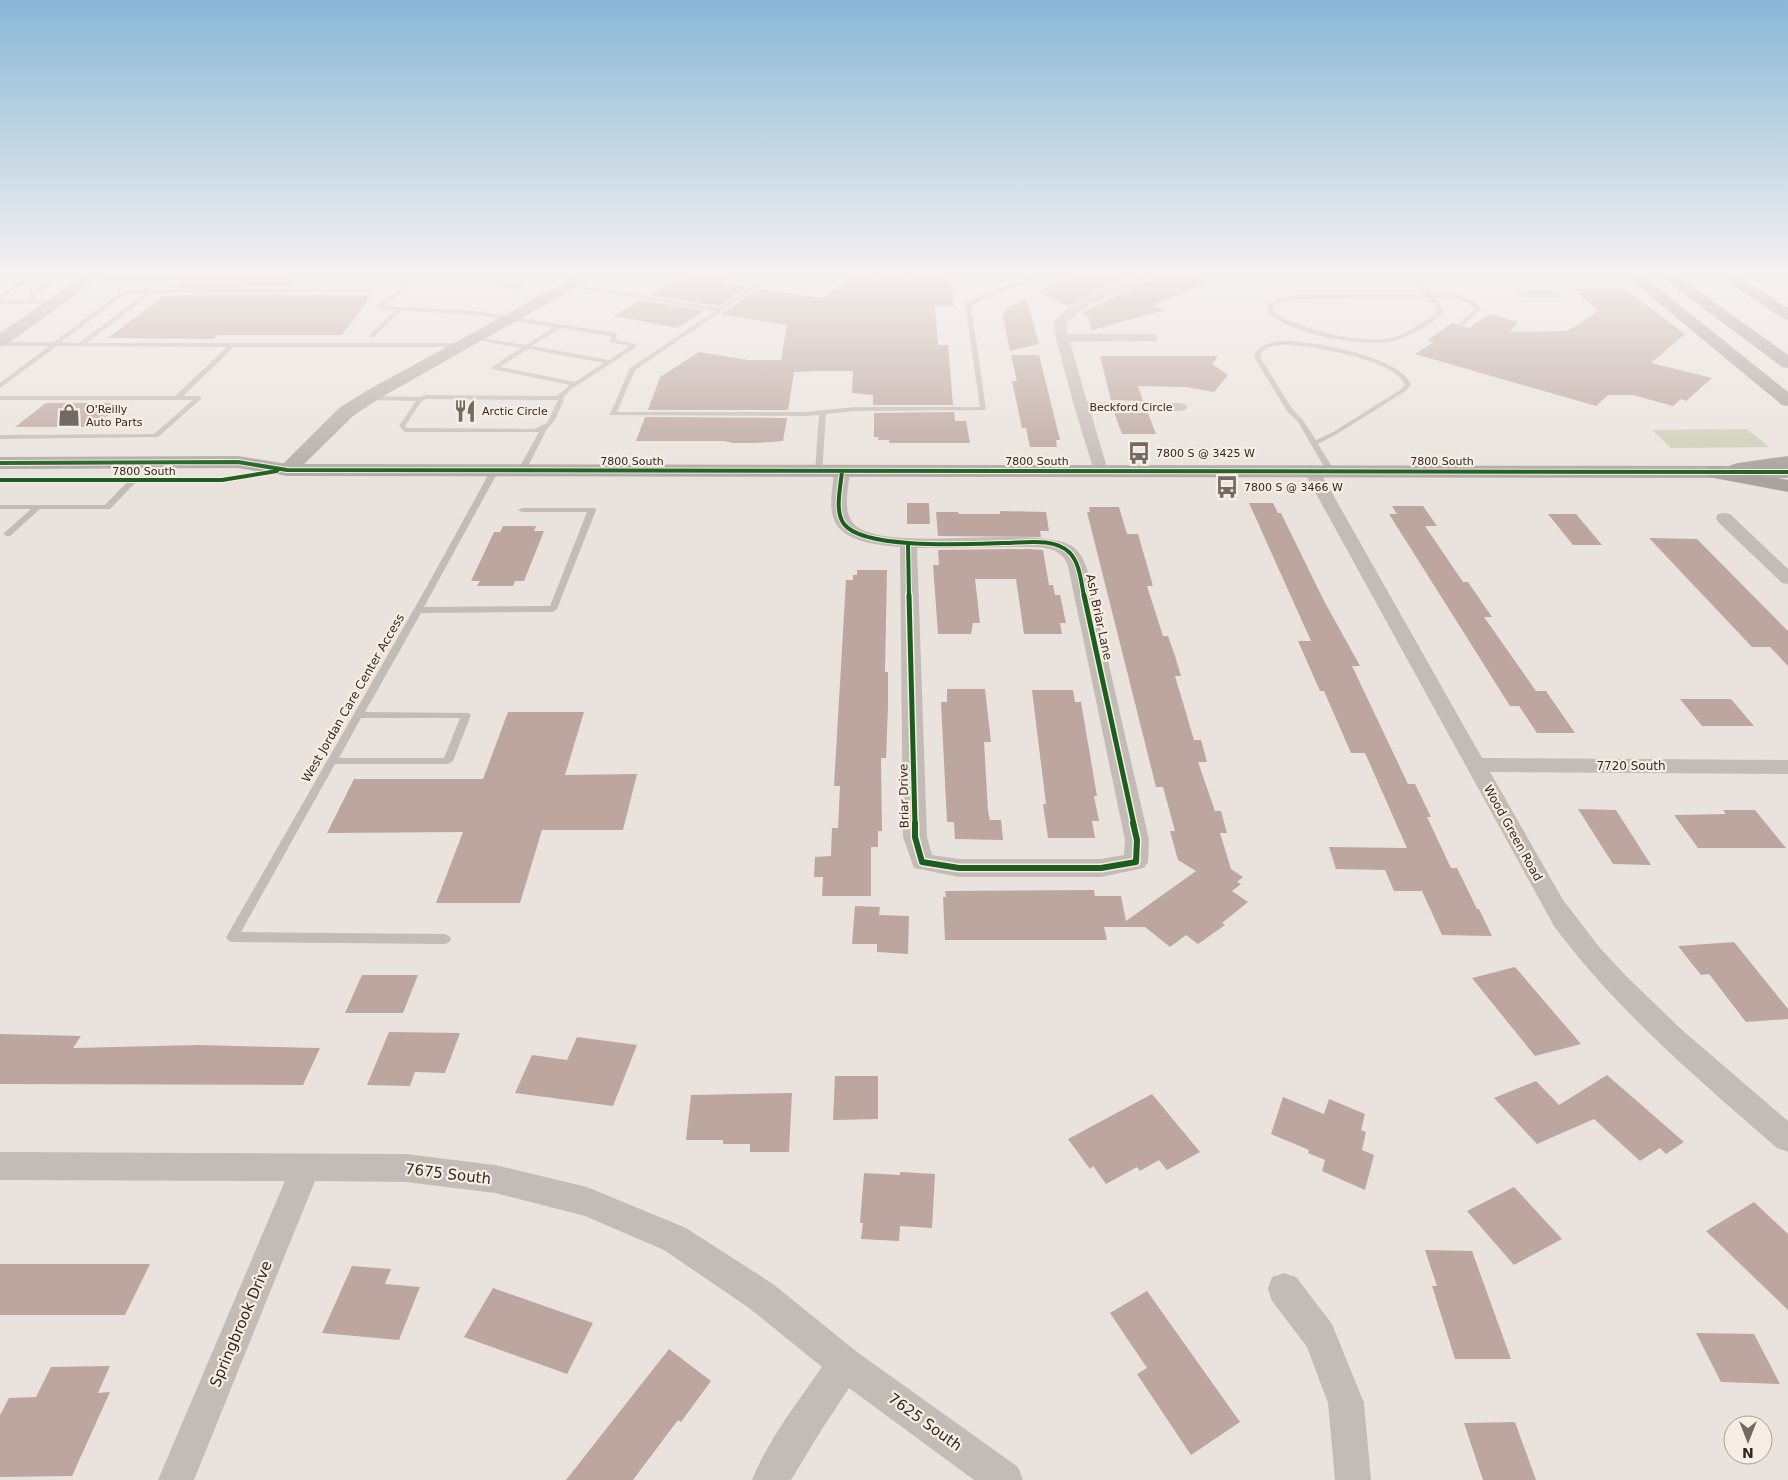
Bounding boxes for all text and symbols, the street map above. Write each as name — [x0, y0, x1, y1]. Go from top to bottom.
restaurant icon: Arctic Circle — [452, 398, 478, 424]
street label: Beckford Circle — [1089, 401, 1173, 414]
shop icon: O'Reilly Auto Parts — [56, 402, 82, 428]
place label: O'Reilly Auto Parts — [86, 403, 143, 429]
place label: Arctic Circle — [482, 405, 548, 418]
bus stop icon: 7800 S @ 3425 W — [1126, 440, 1152, 466]
place label: 7800 S @ 3425 W — [1156, 447, 1255, 460]
street label: 7800 South — [600, 455, 664, 468]
street label: 7800 South — [1005, 455, 1069, 468]
street label: 7800 South — [1410, 455, 1474, 468]
street label: 7800 South — [112, 465, 176, 478]
bus stop icon: 7800 S @ 3466 W — [1214, 474, 1240, 500]
place label: 7800 S @ 3466 W — [1244, 481, 1343, 494]
street label: Ash Briar Lane — [1083, 573, 1115, 661]
street label: West Jordan Care Center Access — [299, 611, 407, 785]
street label: 7720 South — [1596, 759, 1666, 773]
street label: Briar Drive — [896, 764, 912, 828]
street label: Wood Green Road — [1481, 783, 1545, 883]
street label: 7675 South — [404, 1160, 492, 1188]
street label: Springbrook Drive — [206, 1258, 276, 1390]
street label: 7625 South — [885, 1389, 965, 1455]
north arrow — [1723, 1415, 1773, 1465]
text: N — [1742, 1445, 1754, 1461]

